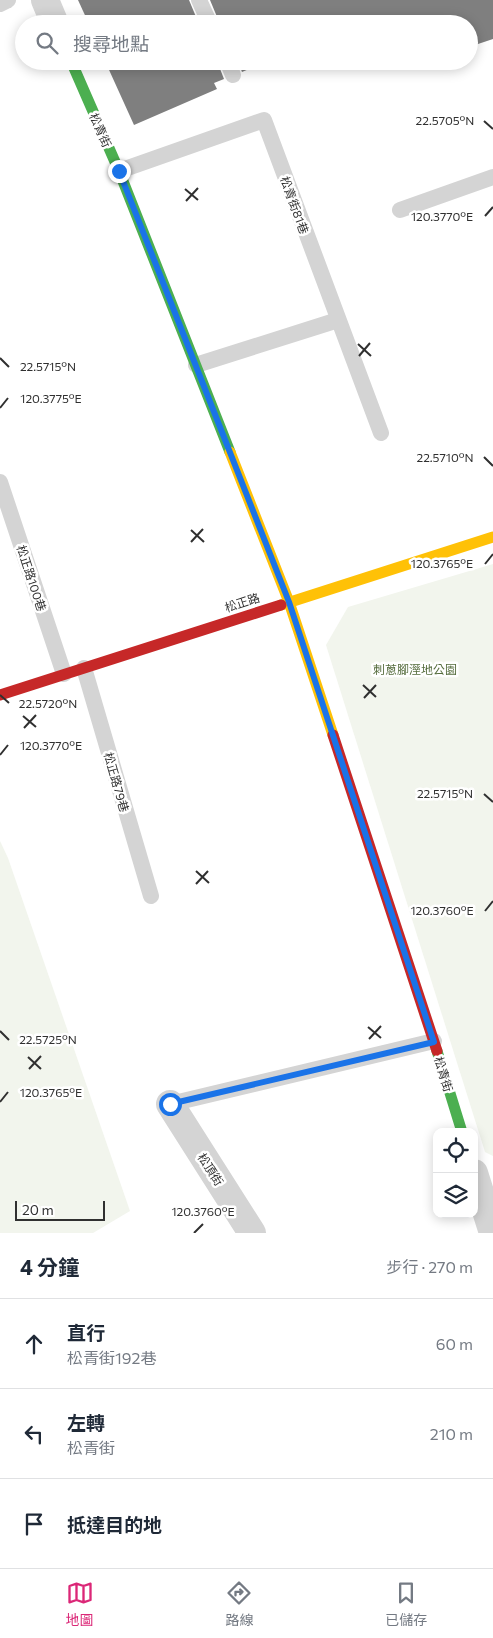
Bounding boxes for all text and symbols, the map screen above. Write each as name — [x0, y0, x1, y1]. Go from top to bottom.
search box — [15, 15, 478, 70]
icon: search — [33, 29, 61, 57]
text: 搜尋地點 — [73, 32, 149, 55]
street label: 松青街 — [87, 111, 115, 149]
text: 22.5705°N — [416, 113, 474, 127]
route end — [108, 160, 131, 183]
street label: 松青街81巷 — [278, 174, 312, 236]
text: 120.3770°E — [411, 209, 473, 223]
text: 22.5715°N — [20, 359, 76, 373]
text: 120.3775°E — [20, 391, 82, 405]
text: 22.5710°N — [416, 450, 474, 464]
street label: 松正路100巷 — [15, 543, 49, 613]
text: 120.3765°E — [411, 556, 473, 570]
street label: 松正路 — [223, 590, 261, 614]
park label: 刺蔥腳溼地公園 — [373, 662, 457, 676]
text: 22.5720°N — [19, 696, 77, 710]
text: 120.3770°E — [20, 738, 82, 752]
street label: 松正路79巷 — [102, 750, 132, 814]
text: 22.5715°N — [417, 786, 473, 800]
text: 120.3760°E — [410, 903, 474, 917]
text: 22.5725°N — [19, 1032, 77, 1046]
street label: 松青街 — [432, 1055, 456, 1093]
text: 120.3765°E — [20, 1085, 82, 1099]
route start — [159, 1093, 182, 1116]
map controls — [433, 1128, 478, 1218]
button: locate — [433, 1128, 478, 1173]
street label: 松頂街 — [195, 1150, 227, 1188]
button: layers — [433, 1173, 478, 1218]
scale bar — [15, 1198, 105, 1221]
text: 20 m — [22, 1201, 54, 1218]
text: 120.3760°E — [171, 1204, 235, 1218]
text: 4 分鐘 — [20, 1254, 79, 1279]
text: 步行 · 270 m — [386, 1257, 473, 1276]
text: 直行 — [67, 1321, 105, 1344]
icon: ahead — [20, 1330, 48, 1358]
text: 60 m — [436, 1334, 473, 1353]
text: 松青街192巷 — [67, 1348, 156, 1367]
text: 左轉 — [67, 1411, 105, 1434]
icon: left — [20, 1420, 48, 1448]
text: 210 m — [430, 1424, 473, 1443]
text: 松青街 — [67, 1438, 115, 1457]
icon: arrive — [20, 1510, 48, 1538]
text: 抵達目的地 — [67, 1513, 162, 1536]
tab: 地圖 — [66, 1579, 94, 1629]
tab: 路線 — [225, 1579, 253, 1629]
tab: 已儲存 — [385, 1579, 427, 1629]

